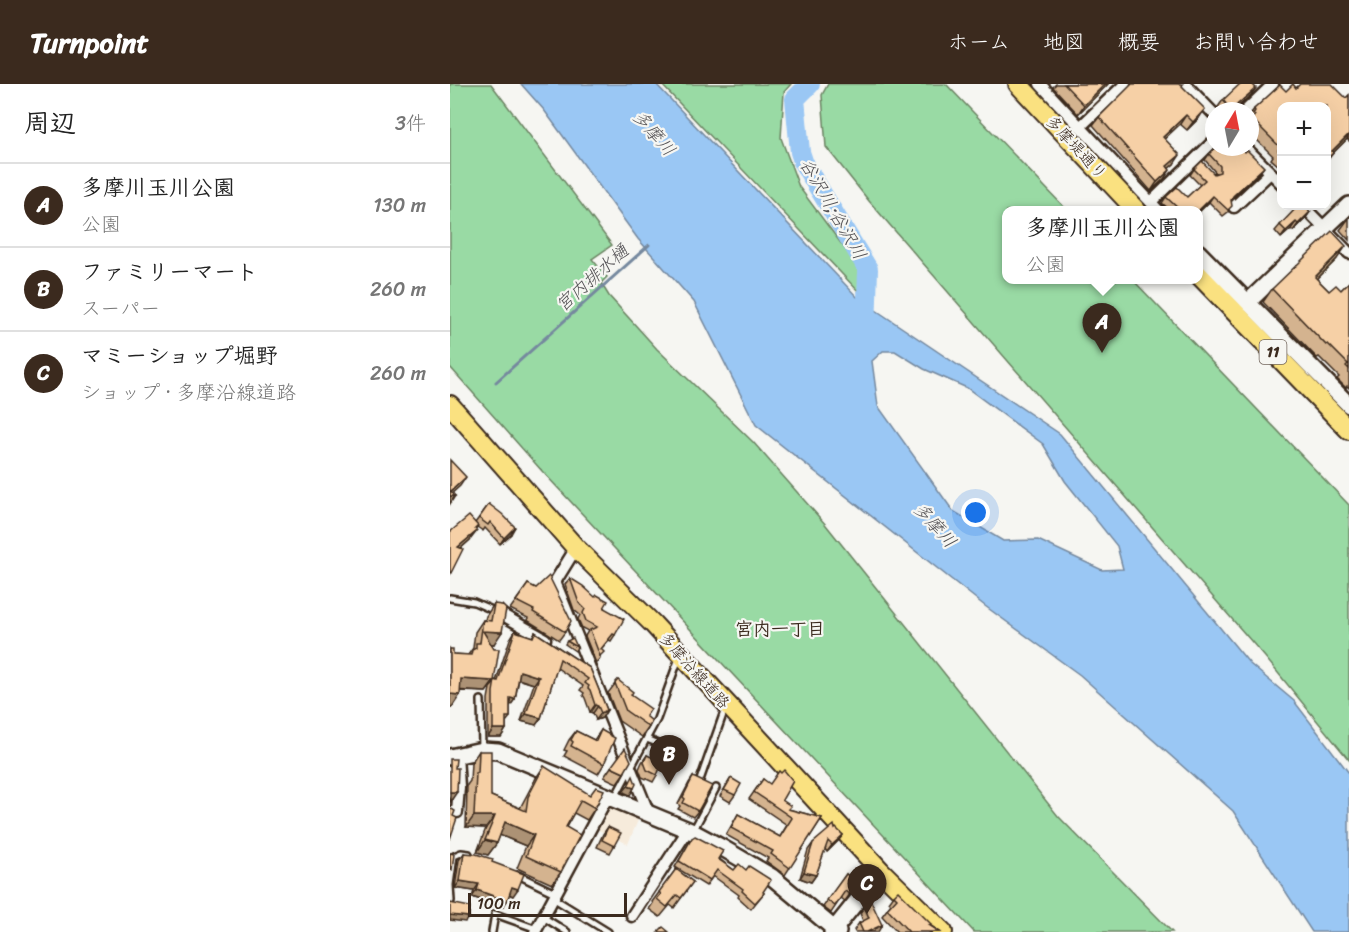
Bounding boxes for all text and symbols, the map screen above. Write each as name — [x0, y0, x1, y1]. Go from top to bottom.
text: Turnpoint — [30, 18, 149, 67]
text: ホーム — [948, 23, 1010, 61]
text: 地図 — [1043, 23, 1085, 61]
text: 概要 — [1118, 23, 1160, 61]
text: お問い合わせ — [1193, 23, 1319, 61]
text: 周辺 — [24, 100, 76, 146]
water label: 多摩川 — [624, 102, 684, 164]
north arrow — [1205, 102, 1259, 156]
map controls — [1277, 102, 1331, 210]
button: + — [1277, 102, 1331, 156]
text: 3件 — [395, 106, 426, 141]
street label: 多摩堤通り — [1039, 108, 1115, 186]
water label: 谷沢川;谷沢川 — [791, 152, 875, 266]
button: − — [1277, 156, 1331, 210]
text: 多摩川玉川公園 — [81, 168, 235, 207]
text: A — [37, 188, 50, 223]
text: 130 m — [373, 188, 426, 223]
popup — [1002, 206, 1203, 284]
text: 公園 — [81, 207, 121, 242]
text: 多摩川玉川公園 — [1025, 208, 1180, 247]
water label: 宮内排水樋 — [548, 235, 637, 320]
text: 公園 — [1025, 247, 1065, 282]
text: ファミリーマート — [81, 252, 258, 291]
text: B — [37, 272, 50, 307]
text: 260 m — [370, 272, 426, 307]
text: スーパー — [81, 291, 160, 326]
pin: A — [1082, 304, 1122, 353]
text: マミーショップ堀野 — [81, 336, 278, 375]
road number: 11 — [1260, 340, 1286, 364]
text: C — [37, 356, 50, 391]
text: 260 m — [370, 356, 426, 391]
text: ショップ · 多摩沿線道路 — [81, 375, 296, 410]
water label: 多摩川 — [905, 494, 965, 556]
your location — [961, 498, 990, 527]
district label: 宮内一丁目 — [735, 613, 825, 645]
street label: 多摩沿線道路 — [652, 625, 738, 716]
pin: B — [650, 736, 688, 785]
pin: C — [848, 864, 886, 914]
text: 100 m — [477, 889, 521, 918]
scale bar — [468, 890, 627, 918]

